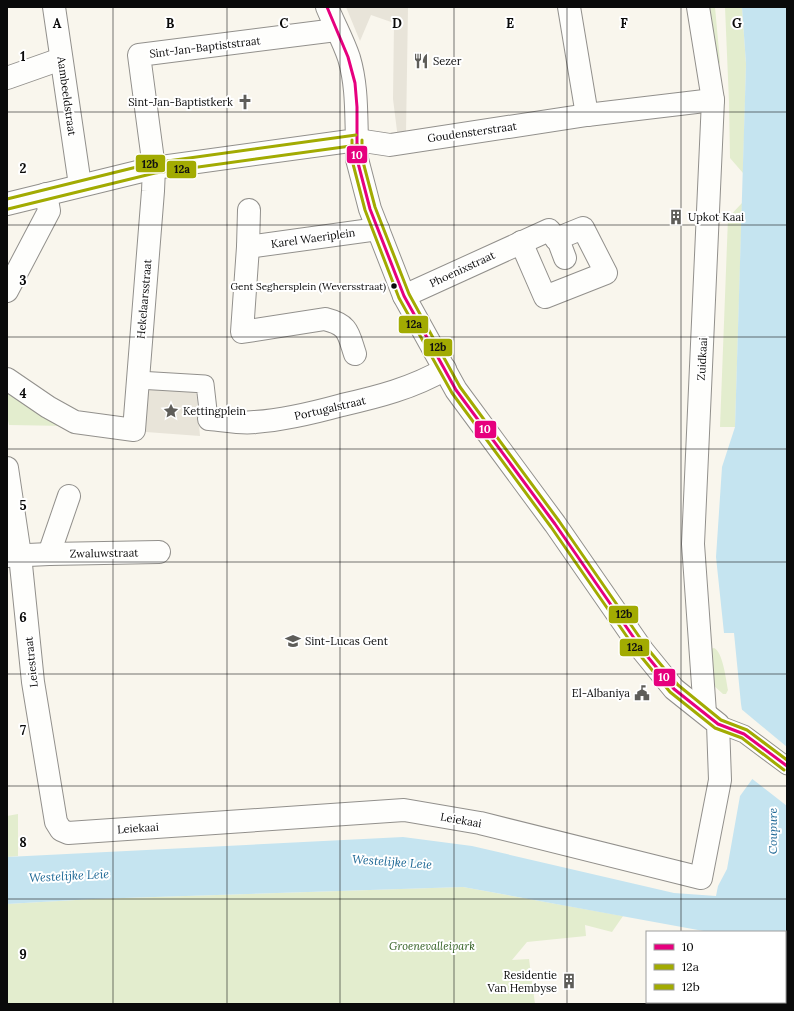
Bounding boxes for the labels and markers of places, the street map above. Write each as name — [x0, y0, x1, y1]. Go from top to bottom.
restaurant icon: Sezer — [412, 52, 430, 70]
place label: Sezer — [433, 54, 462, 68]
church icon: Sint-Jan-Baptistkerk — [236, 93, 254, 111]
place label: Sint-Jan-Baptistkerk — [128, 95, 233, 109]
building icon: Upkot Kaai — [667, 208, 685, 226]
place label: Upkot Kaai — [688, 210, 744, 224]
place label: Gent Seghersplein (Weversstraat) — [231, 280, 386, 293]
marker: Gent Seghersplein (Weversstraat) — [389, 281, 399, 291]
place icon: Kettingplein — [162, 402, 180, 420]
place label: Kettingplein — [183, 404, 246, 418]
school or university icon: Sint-Lucas Gent — [284, 632, 302, 650]
place label: Sint-Lucas Gent — [305, 634, 389, 648]
public building icon: El-Albaniya — [633, 684, 651, 702]
place label: El-Albaniya — [572, 686, 630, 700]
place label: Residentie Van Hembyse — [487, 968, 557, 995]
building icon: Residentie Van Hembyse — [560, 972, 578, 990]

